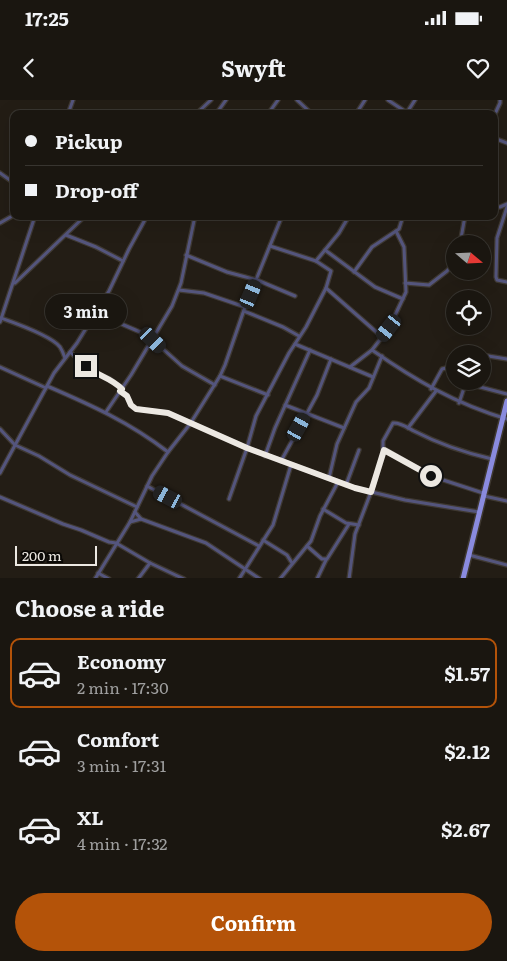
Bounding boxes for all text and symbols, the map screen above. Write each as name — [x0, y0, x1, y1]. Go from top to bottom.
text: 17:25 — [25, 4, 69, 32]
text: Swyft — [221, 51, 286, 84]
icon: back — [15, 54, 43, 82]
icon: heart — [464, 54, 492, 82]
text: Pickup — [55, 127, 123, 155]
text: Drop-off — [55, 176, 138, 204]
north arrow — [446, 235, 491, 280]
map controls — [446, 235, 491, 390]
car — [238, 277, 263, 311]
button: locate — [446, 290, 491, 335]
callout: 3 min — [45, 294, 127, 328]
text: 3 min — [63, 299, 109, 323]
car — [373, 312, 404, 344]
car — [136, 324, 169, 356]
button: layers — [446, 345, 491, 390]
route end — [75, 355, 97, 377]
car — [285, 410, 312, 444]
route start — [420, 465, 442, 487]
car — [151, 483, 184, 511]
scale bar — [15, 543, 98, 567]
text: 200 m — [22, 545, 62, 565]
text: Choose a ride — [15, 591, 164, 624]
text: Economy — [77, 647, 166, 675]
icon: car — [17, 651, 62, 696]
text: $1.57 — [444, 659, 490, 687]
text: 2 min · 17:30 — [77, 675, 168, 699]
text: Comfort — [77, 725, 159, 753]
icon: car — [17, 729, 62, 774]
text: $2.12 — [444, 737, 490, 765]
text: 3 min · 17:31 — [77, 753, 166, 777]
text: XL — [77, 803, 104, 831]
icon: car — [17, 807, 62, 852]
text: $2.67 — [441, 815, 490, 843]
text: 4 min · 17:32 — [77, 831, 167, 855]
button: Confirm — [15, 893, 492, 951]

